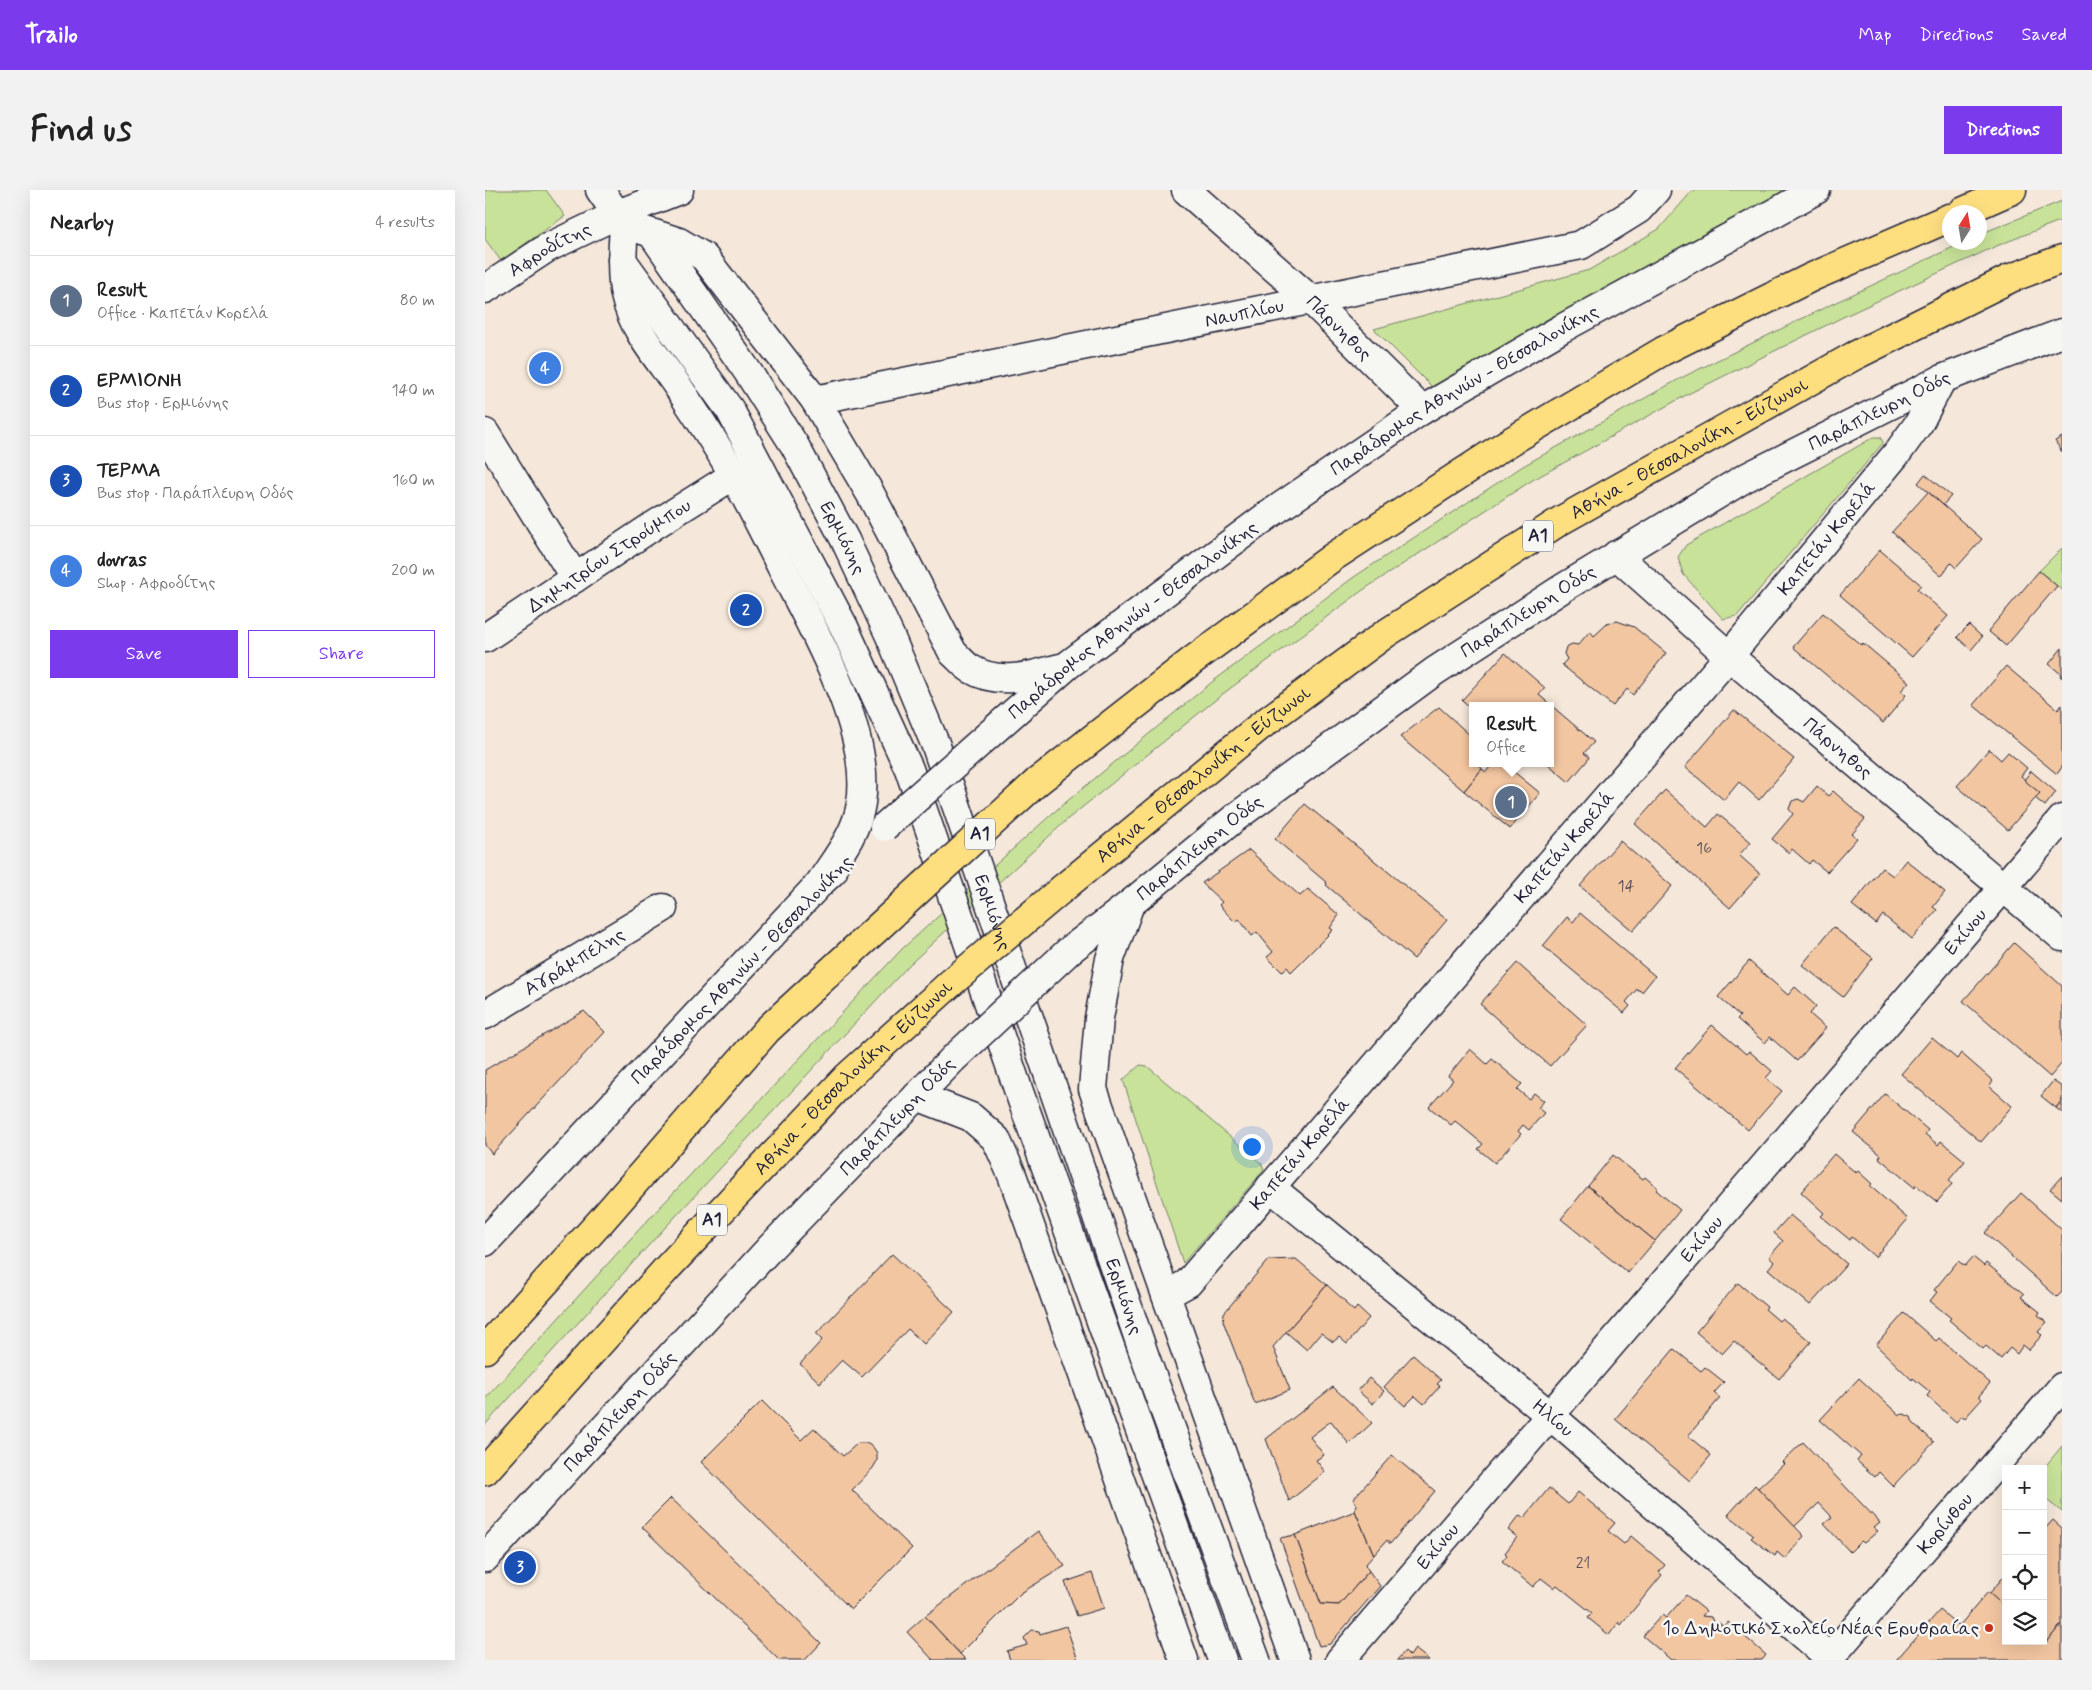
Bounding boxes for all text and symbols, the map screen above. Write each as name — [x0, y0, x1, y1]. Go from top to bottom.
text: Trailo — [25, 20, 78, 51]
text: Map — [1859, 23, 1892, 47]
text: Directions — [1920, 23, 1994, 47]
text: Saved — [2022, 23, 2067, 47]
button: Directions — [1944, 106, 2062, 154]
text: Find us — [30, 107, 132, 153]
north arrow — [1942, 205, 1987, 250]
text: Nearby — [50, 209, 114, 237]
text: 4 results — [375, 212, 435, 233]
street label: Αφροδίτης — [503, 216, 595, 283]
text: Result — [97, 278, 147, 303]
text: 1 — [62, 290, 70, 311]
text: 80 m — [400, 290, 435, 311]
street label: Πάρνηθος — [1301, 290, 1377, 366]
street label: Ναυπλίου — [1203, 293, 1286, 333]
street label: Παράδρομος Αθηνών - Θεσσαλονίκης — [1325, 299, 1603, 482]
text: Office · Καπετάν Κορελά — [97, 303, 269, 324]
pin: 4 — [529, 349, 561, 387]
street label: Παράπλευρη Οδός — [1804, 365, 1954, 457]
text: ΕΡΜΙΟΝΗ — [97, 368, 182, 393]
street label: Αθήνα - Θεσσαλονίκη - Εύζωνοι — [1566, 372, 1813, 525]
text: 2 — [62, 380, 70, 401]
text: 140 m — [391, 380, 435, 401]
text: Bus stop · Ερμιόνης — [97, 393, 229, 414]
text: ΤΕΡΜΑ — [97, 458, 161, 483]
text: 3 — [62, 470, 70, 491]
text: 160 m — [392, 470, 435, 491]
street label: Καπετάν Κορελά — [1772, 476, 1881, 601]
text: Bus stop · Παράπλευρη Οδός — [97, 483, 293, 504]
street label: Δημητρίου Στρούμπου — [523, 493, 696, 619]
street label: Ερμιόνης — [814, 497, 872, 579]
street label: Παράδρομος Αθηνών - Θεσσαλονίκης — [1002, 515, 1263, 725]
road number: Α1 — [1523, 521, 1553, 552]
text: dovras — [97, 548, 147, 573]
street label: Παράπλευρη Οδός — [1455, 559, 1600, 664]
text: 4 — [61, 560, 71, 581]
text: 200 m — [391, 560, 435, 581]
text: Shop · Αφροδίτης — [97, 573, 216, 594]
pin: 2 — [730, 591, 762, 629]
button: Save — [50, 630, 238, 678]
button: Share — [248, 630, 435, 678]
street label: Αθήνα - Θεσσαλονίκη - Εύζωνοι — [1091, 680, 1316, 868]
popup — [1469, 702, 1554, 767]
street label: Πάρνηθος — [1798, 711, 1878, 784]
text: Result — [1486, 712, 1537, 737]
text: Office — [1486, 737, 1526, 758]
pin: 1 — [1495, 783, 1527, 821]
street label: Καπετάν Κορελά — [1508, 785, 1620, 909]
street label: Παράπλευρη Οδός — [1131, 789, 1268, 906]
road number: Α1 — [965, 819, 995, 850]
house number: 16 — [1696, 838, 1712, 859]
street label: Παράδρομος Αθηνών - Θεσσαλονίκης — [625, 850, 859, 1090]
street label: Ερμιόνης — [968, 871, 1018, 954]
house number: 14 — [1618, 876, 1635, 897]
street label: Εχίνου — [1938, 903, 1992, 960]
street label: Αγράμπελης — [519, 922, 629, 1001]
street label: Αθήνα - Θεσσαλονίκη - Εύζωνοι — [748, 975, 958, 1181]
street label: Παράπλευρη Οδός — [834, 1052, 960, 1181]
street label: Καπετάν Κορελά — [1244, 1092, 1355, 1215]
your location — [1239, 1134, 1265, 1160]
road number: Α1 — [697, 1204, 727, 1236]
street label: Εχίνου — [1674, 1210, 1729, 1268]
street label: Ερμιόνης — [1100, 1255, 1149, 1338]
street label: Παράπλευρη Οδός — [558, 1346, 682, 1477]
street label: Ηλίου — [1527, 1393, 1579, 1442]
map controls — [2002, 1465, 2047, 1645]
button: + — [2002, 1465, 2047, 1510]
street label: Κορίνθου — [1912, 1487, 1979, 1559]
button: − — [2002, 1510, 2047, 1555]
street label: Εχίνου — [1411, 1518, 1465, 1575]
pin: 3 — [504, 1548, 536, 1586]
house number: 21 — [1576, 1553, 1590, 1574]
button: locate — [2002, 1555, 2047, 1600]
button: layers — [2002, 1600, 2047, 1645]
place label: 1ο Δημοτικό Σχολείο Νέας Ερυθραίας — [1662, 1616, 1979, 1641]
marker: 1ο Δημοτικό Σχολείο Νέας Ερυθραίας — [1983, 1622, 1995, 1634]

